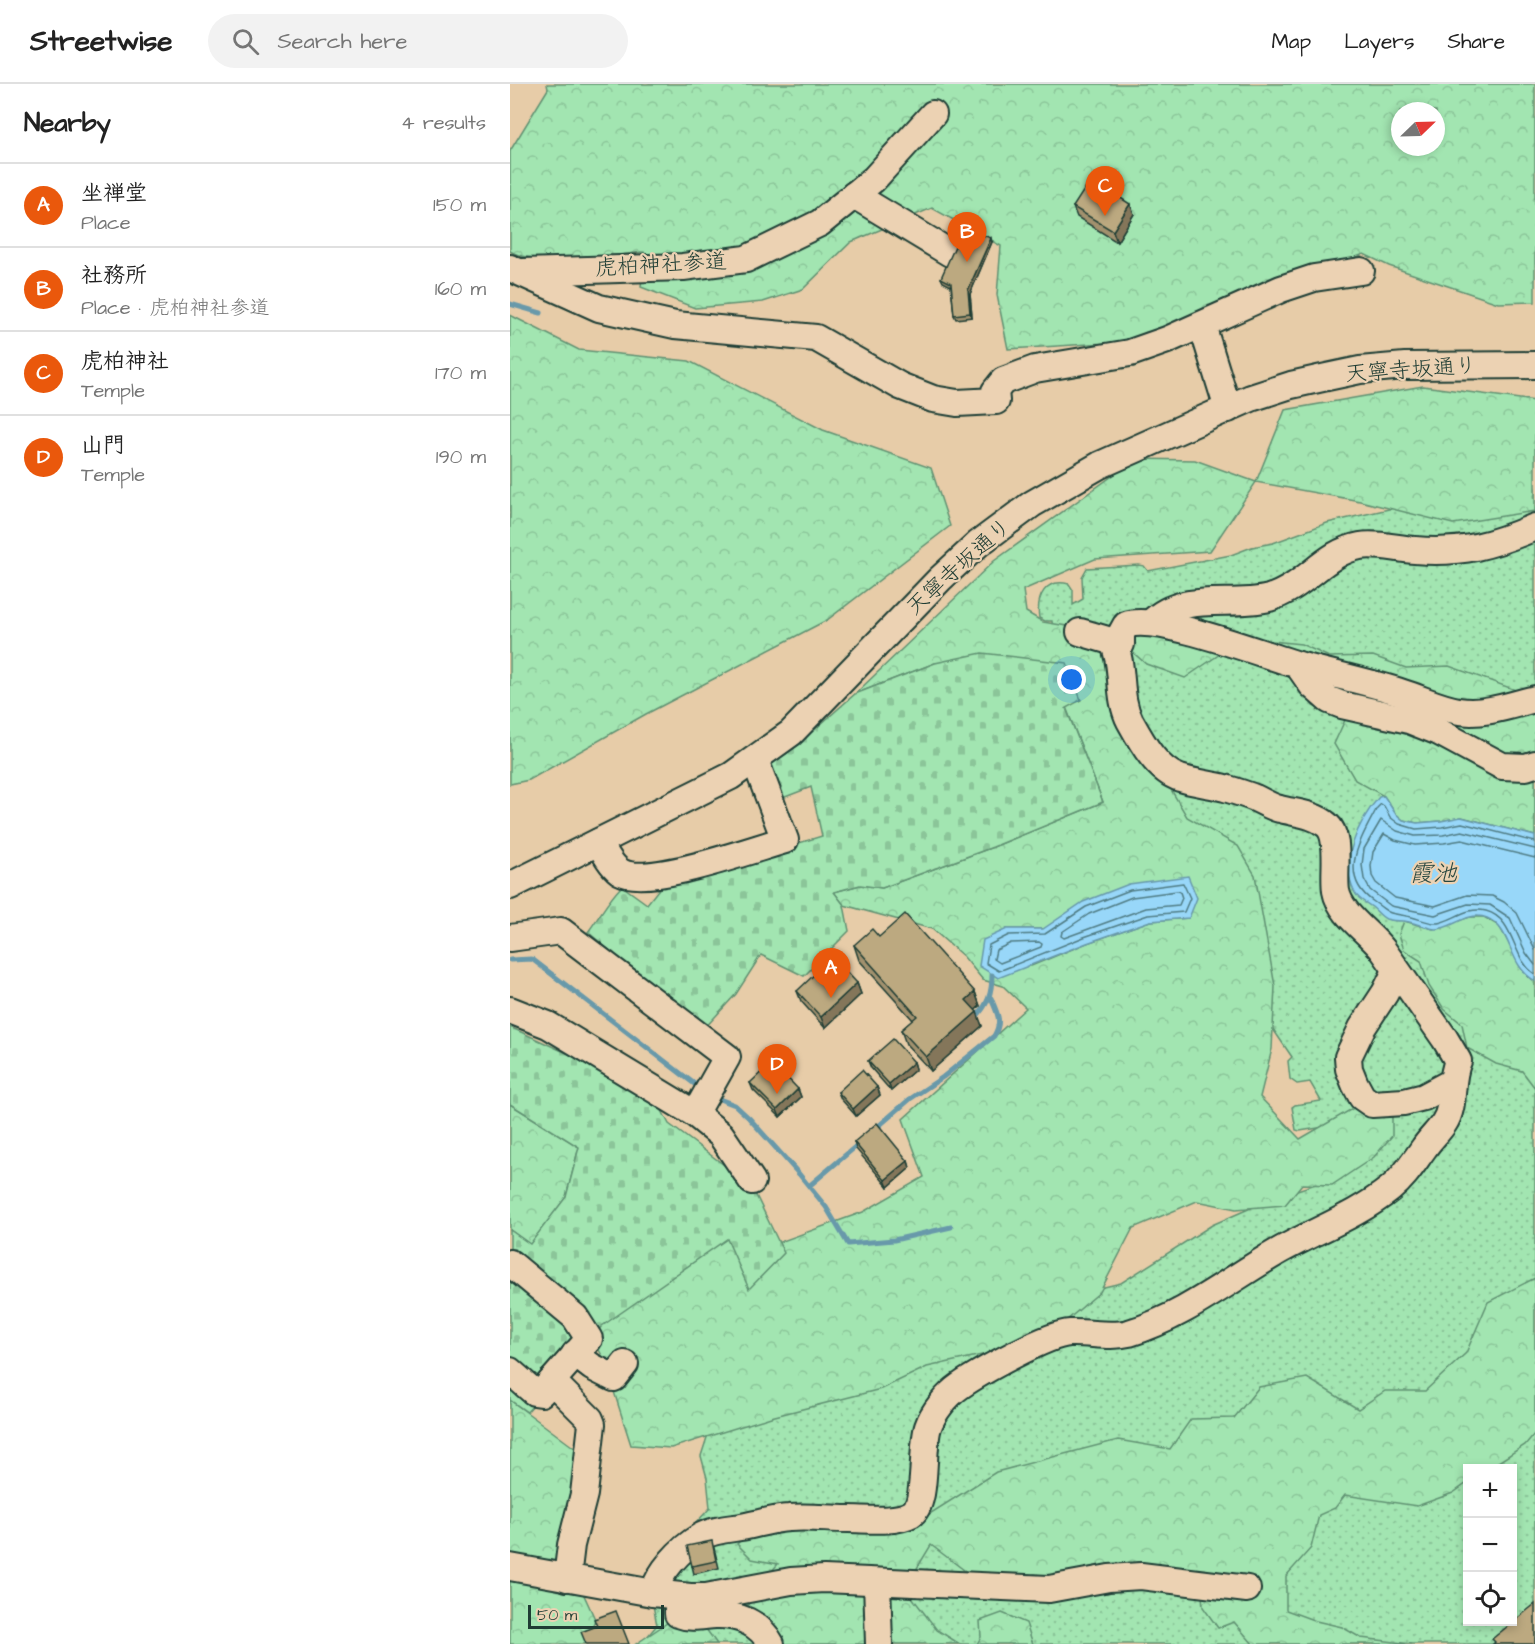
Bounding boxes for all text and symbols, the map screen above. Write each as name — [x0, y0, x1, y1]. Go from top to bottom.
search box — [208, 14, 628, 68]
text: Streetwise — [30, 22, 172, 61]
icon: search — [229, 25, 262, 58]
text: Search here — [277, 26, 407, 57]
text: Map — [1271, 27, 1311, 56]
text: Layers — [1344, 27, 1414, 56]
text: Share — [1447, 27, 1505, 56]
north arrow — [1391, 102, 1445, 156]
text: Nearby — [24, 105, 111, 141]
text: 4 results — [401, 109, 486, 137]
pin: C — [1086, 166, 1124, 216]
text: 坐禅堂 — [81, 178, 147, 209]
text: A — [37, 191, 50, 219]
text: 150 m — [433, 191, 486, 219]
text: Place — [81, 209, 131, 237]
pin: B — [948, 212, 986, 262]
street label: 虎柏神社参道 — [594, 246, 728, 284]
text: 社務所 — [81, 260, 147, 291]
text: B — [36, 275, 51, 303]
text: 160 m — [435, 275, 486, 303]
text: Place · 虎柏神社参道 — [81, 294, 269, 322]
text: 虎柏神社 — [81, 346, 169, 377]
street label: 天寧寺坂通り — [1344, 350, 1478, 390]
text: C — [36, 359, 51, 387]
text: 170 m — [435, 359, 486, 387]
text: Temple — [81, 377, 145, 405]
text: 山門 — [81, 430, 125, 461]
text: D — [37, 443, 50, 471]
text: 190 m — [436, 443, 486, 471]
text: Temple — [81, 461, 145, 489]
street label: 天寧寺坂通り — [900, 511, 1018, 623]
your location — [1057, 665, 1086, 694]
water label: 霞池 — [1409, 857, 1458, 891]
pin: A — [812, 948, 850, 998]
pin: D — [758, 1044, 796, 1094]
map controls — [1463, 1464, 1517, 1626]
button: + — [1463, 1464, 1517, 1518]
button: − — [1463, 1518, 1517, 1572]
button: locate — [1463, 1572, 1517, 1626]
scale bar — [528, 1602, 664, 1630]
text: 50 m — [537, 1604, 577, 1626]

